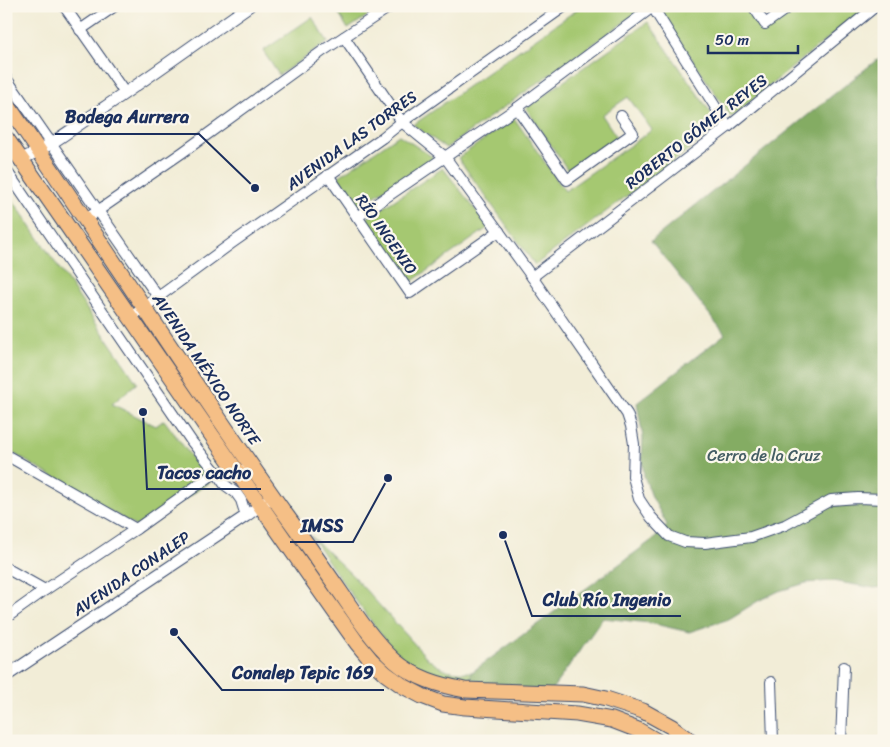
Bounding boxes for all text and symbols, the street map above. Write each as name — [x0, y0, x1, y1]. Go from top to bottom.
scale bar — [708, 22, 798, 54]
text: 50 m — [715, 27, 750, 53]
street label: ROBERTO GÓMEZ REYES — [619, 66, 774, 197]
street label: AVENIDA LAS TORRES — [279, 82, 423, 199]
callout: Bodega Aurrera — [55, 101, 199, 134]
text: Bodega Aurrera — [65, 101, 190, 133]
street label: RÍO INGENIO — [348, 188, 425, 281]
street label: AVENIDA MÉXICO NORTE — [144, 286, 269, 452]
park label: Cerro de la Cruz — [707, 441, 821, 470]
callout: Tacos cacho — [147, 456, 261, 489]
text: Tacos cacho — [157, 457, 252, 489]
callout: IMSS — [290, 509, 353, 542]
text: IMSS — [300, 510, 344, 542]
street label: AVENIDA CONALEP — [65, 523, 197, 624]
callout: Club Río Ingenio — [532, 583, 681, 616]
text: Club Río Ingenio — [542, 584, 672, 616]
callout: Conalep Tepic 169 — [222, 657, 384, 690]
text: Conalep Tepic 169 — [231, 657, 374, 689]

